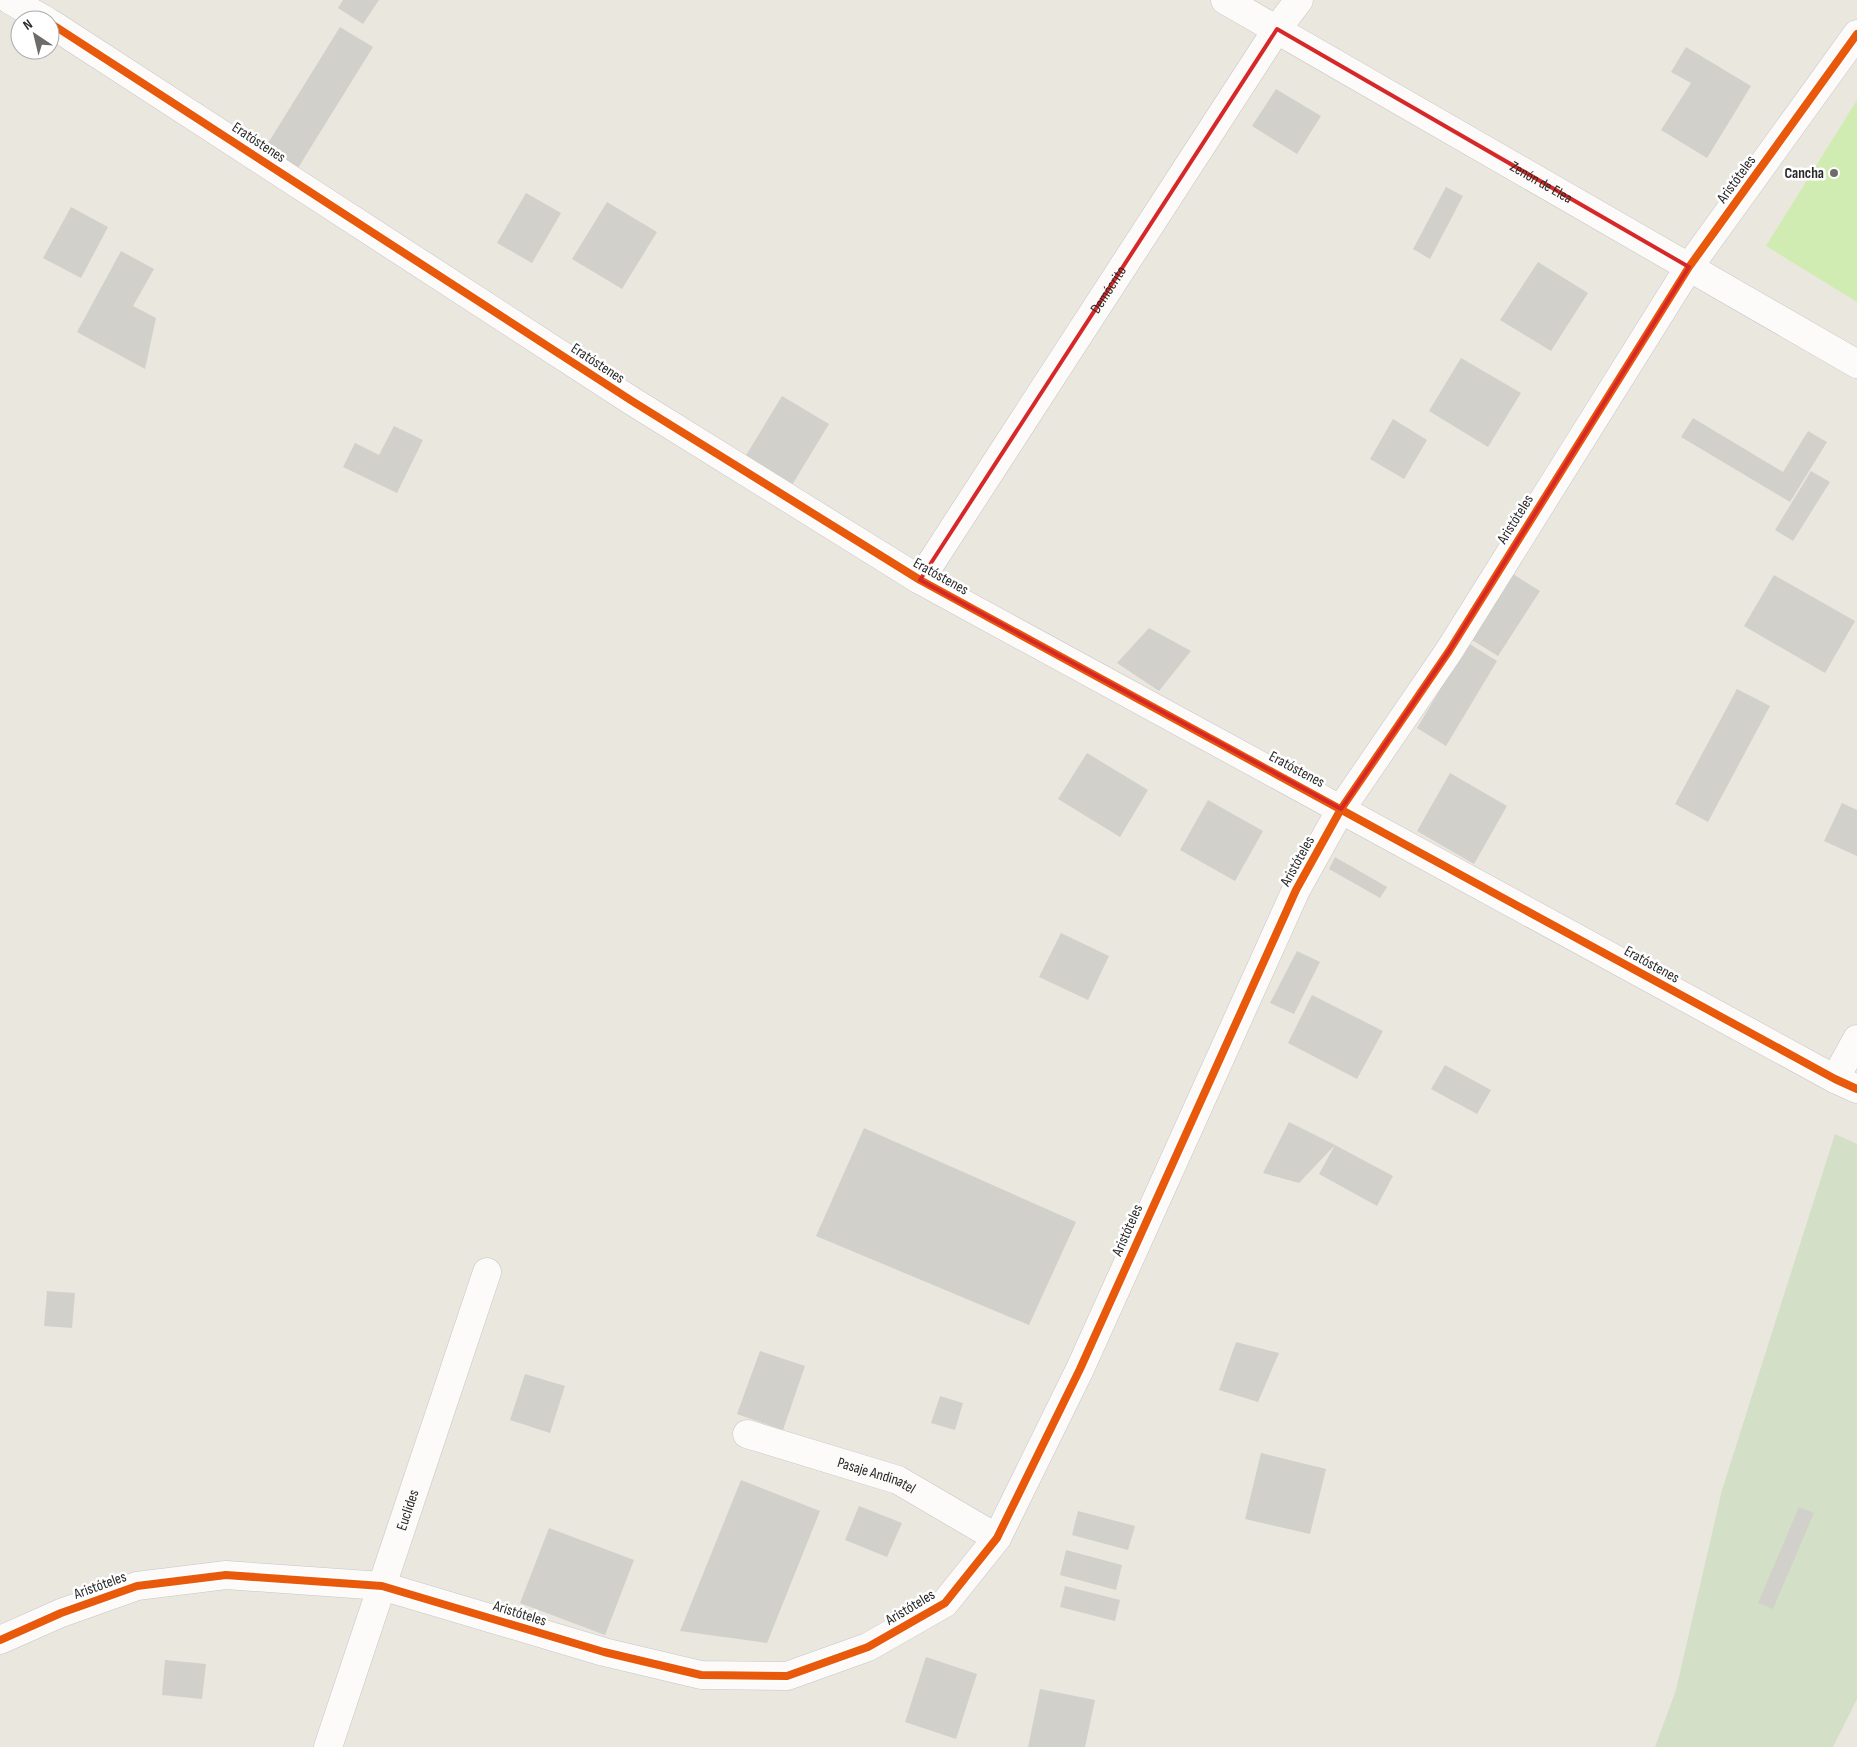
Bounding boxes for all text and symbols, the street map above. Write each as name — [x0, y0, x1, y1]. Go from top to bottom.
north arrow — [10, 10, 60, 60]
text: N — [20, 16, 36, 34]
street label: Eratóstenes — [228, 118, 289, 167]
street label: Aristóteles — [1712, 152, 1760, 208]
street label: Zenón de Elea — [1506, 157, 1576, 208]
place label: Cancha — [1785, 164, 1824, 183]
marker: Cancha — [1828, 167, 1840, 179]
street label: Demócrito — [1086, 262, 1131, 317]
street label: Eratóstenes — [567, 339, 628, 388]
street label: Aristóteles — [1492, 491, 1538, 548]
street label: Eratóstenes — [910, 553, 972, 599]
street label: Eratóstenes — [1266, 747, 1328, 792]
street label: Aristóteles — [1275, 833, 1319, 891]
street label: Eratóstenes — [1621, 941, 1683, 987]
street label: Aristóteles — [1107, 1201, 1147, 1260]
street label: Pasaje Andinatel — [835, 1453, 919, 1498]
street label: Euclides — [392, 1487, 424, 1533]
street label: Aristóteles — [70, 1567, 129, 1604]
street label: Aristóteles — [881, 1585, 939, 1630]
street label: Aristóteles — [490, 1596, 549, 1631]

